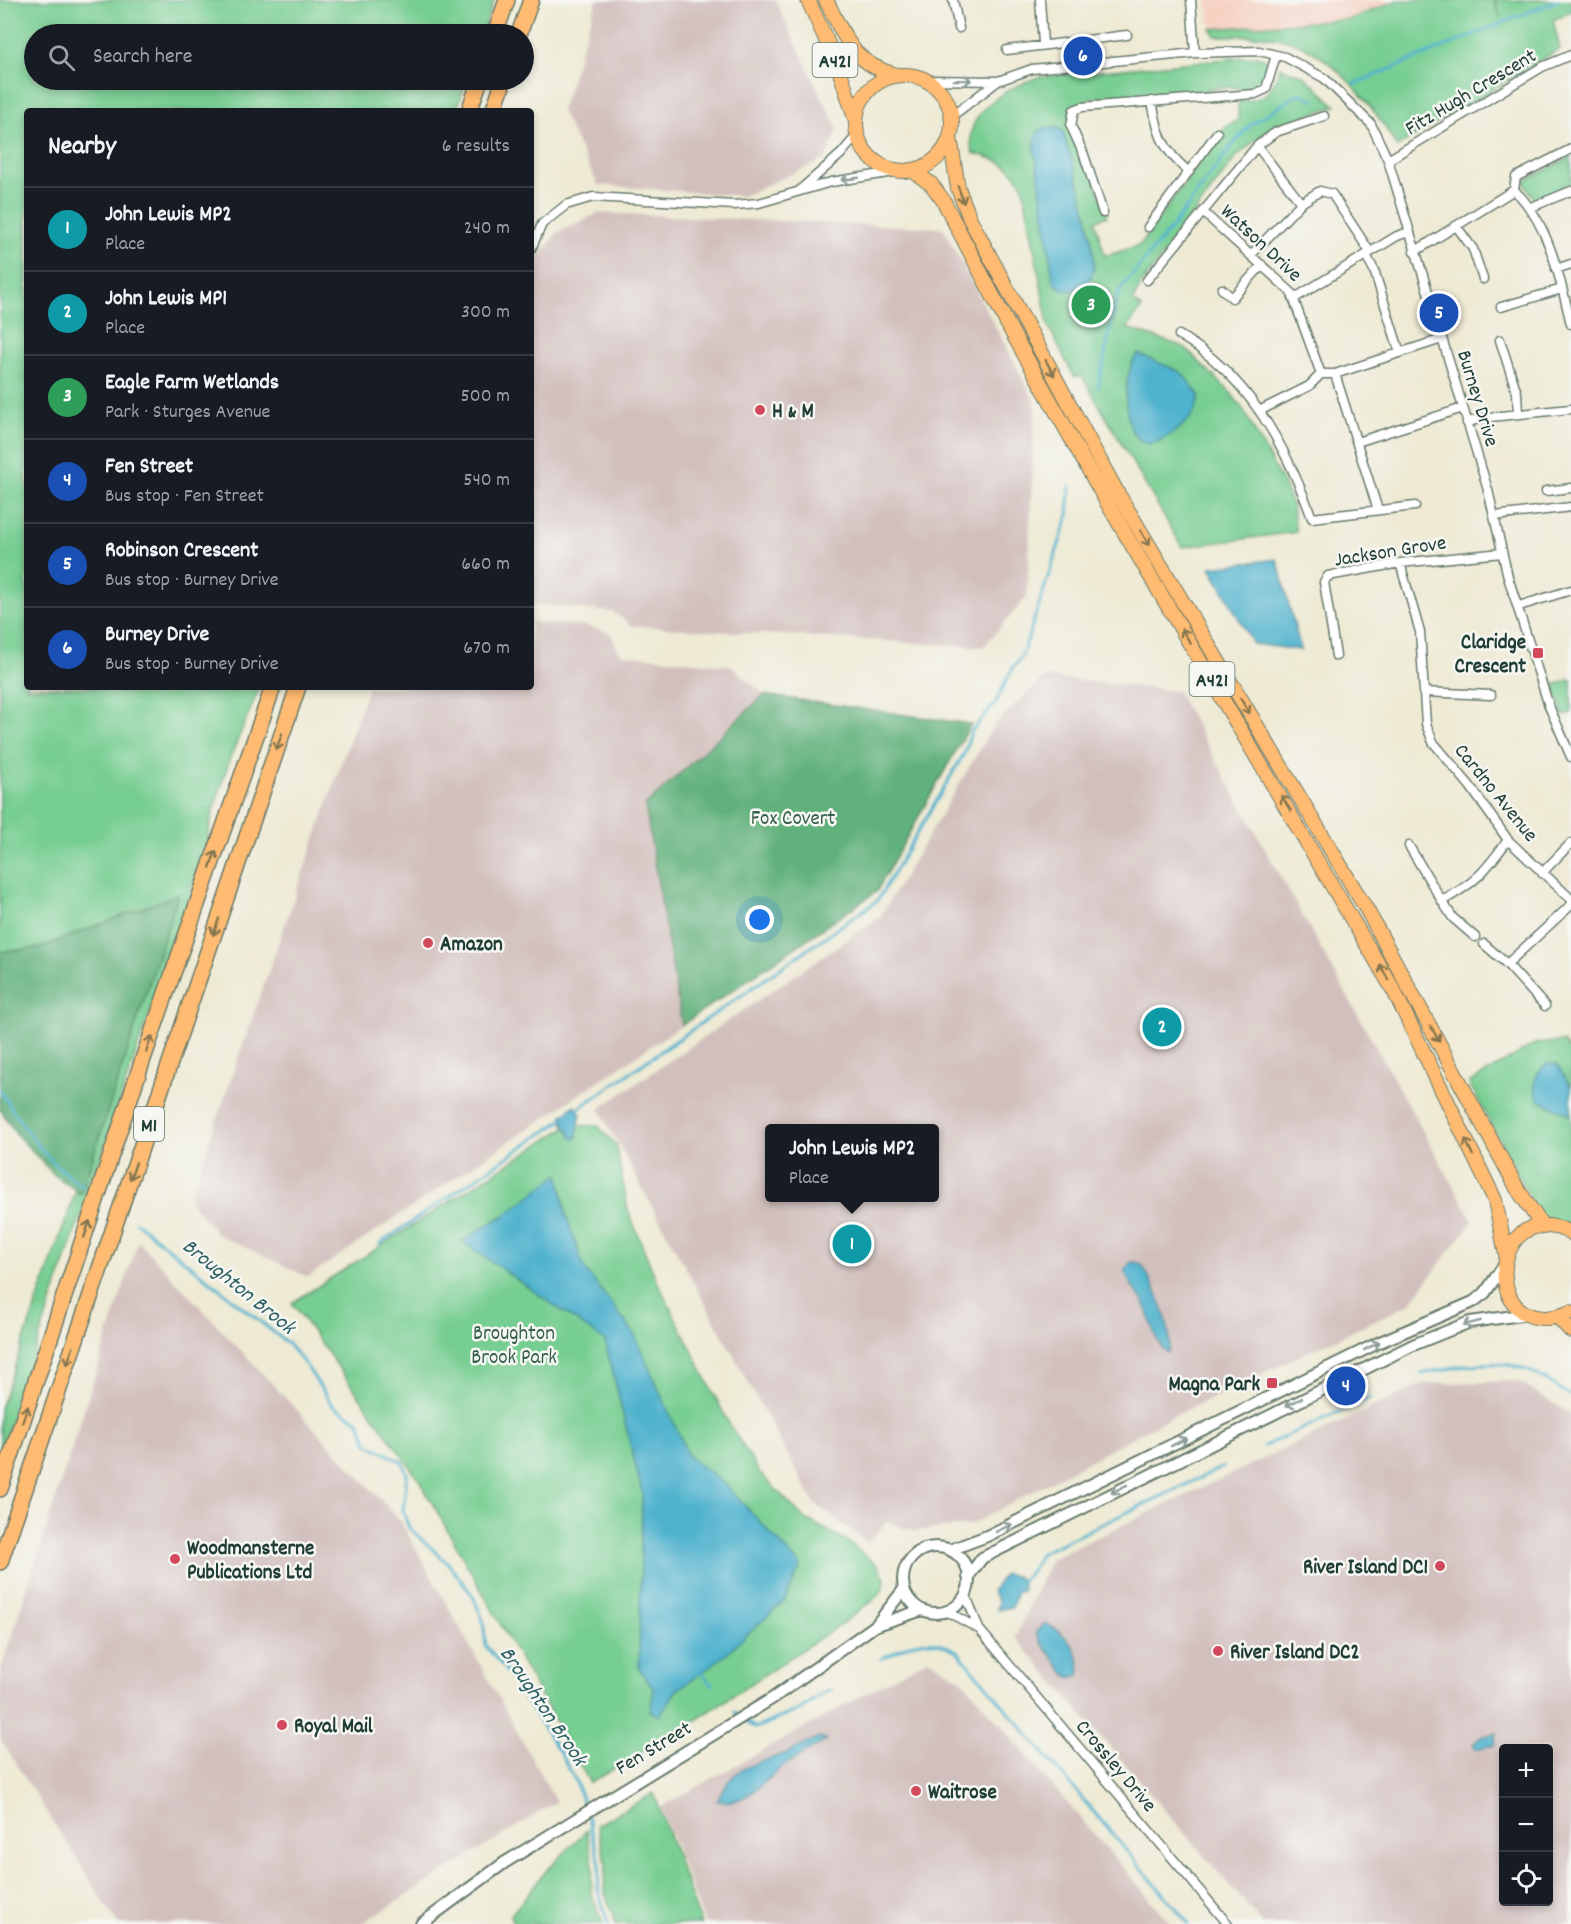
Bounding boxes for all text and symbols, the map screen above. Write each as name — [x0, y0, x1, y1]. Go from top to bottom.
search box — [24, 24, 534, 90]
pin: 6 — [1064, 34, 1102, 78]
icon: search — [45, 41, 78, 74]
text: Search here — [93, 42, 192, 73]
street label: Fitz Hugh Crescent — [1400, 42, 1543, 145]
road number: A421 — [812, 43, 858, 77]
one-way arrow — [952, 74, 972, 86]
text: Nearby — [48, 129, 116, 166]
text: 6 results — [442, 133, 510, 161]
one-way arrow — [840, 174, 860, 185]
one-way arrow — [957, 185, 968, 204]
street label: Watson Drive — [1212, 198, 1308, 290]
text: John Lewis MP2 — [105, 200, 232, 231]
text: 1 — [65, 215, 70, 243]
text: 240 m — [464, 215, 510, 243]
text: Place — [105, 231, 145, 259]
pin: 3 — [1072, 282, 1110, 328]
text: John Lewis MP1 — [105, 284, 227, 315]
pin: 5 — [1420, 290, 1458, 336]
text: 2 — [63, 299, 72, 327]
text: 300 m — [461, 299, 510, 327]
text: Place — [105, 315, 145, 343]
street label: Burney Drive — [1447, 347, 1505, 451]
one-way arrow — [1044, 359, 1056, 376]
text: Eagle Farm Wetlands — [105, 368, 279, 399]
text: 3 — [63, 383, 72, 411]
text: 500 m — [461, 383, 510, 411]
place label: H & M — [772, 398, 814, 428]
text: Park · Sturges Avenue — [105, 399, 270, 427]
marker: H & M — [753, 403, 767, 417]
text: Fen Street — [105, 452, 193, 483]
text: 4 — [63, 467, 72, 495]
text: 540 m — [463, 467, 510, 495]
text: Bus stop · Fen Street — [105, 483, 264, 511]
one-way arrow — [1139, 529, 1151, 546]
street label: Jackson Grove — [1332, 529, 1449, 577]
text: Robinson Crescent — [105, 536, 258, 567]
text: 5 — [63, 551, 72, 579]
text: 660 m — [461, 551, 510, 579]
text: Bus stop · Burney Drive — [105, 567, 279, 595]
text: Burney Drive — [105, 620, 209, 651]
one-way arrow — [1180, 628, 1192, 645]
place label: Claridge Crescent — [1455, 629, 1526, 683]
text: 6 — [63, 635, 72, 663]
text: 670 m — [463, 635, 510, 663]
marker: Claridge Crescent — [1531, 646, 1545, 660]
text: Bus stop · Burney Drive — [105, 651, 279, 679]
road number: A421 — [1190, 662, 1234, 696]
one-way arrow — [1239, 697, 1251, 714]
one-way arrow — [273, 732, 284, 751]
street label: Cardno Avenue — [1446, 738, 1544, 850]
one-way arrow — [1279, 795, 1291, 812]
park label: Fox Covert — [751, 805, 836, 835]
one-way arrow — [208, 850, 219, 869]
your location — [745, 905, 774, 934]
one-way arrow — [210, 917, 221, 936]
place label: Amazon — [440, 931, 503, 961]
marker: Amazon — [421, 936, 435, 950]
one-way arrow — [1377, 964, 1389, 981]
pin: 2 — [1142, 1004, 1182, 1050]
one-way arrow — [1429, 1025, 1441, 1042]
one-way arrow — [144, 1035, 155, 1053]
road number: M1 — [134, 1107, 164, 1141]
popup — [765, 1124, 939, 1202]
text: John Lewis MP2 — [789, 1134, 915, 1165]
one-way arrow — [1463, 1139, 1475, 1157]
one-way arrow — [126, 1161, 137, 1180]
text: Place — [789, 1165, 829, 1193]
one-way arrow — [82, 1219, 93, 1238]
pin: 1 — [832, 1222, 872, 1266]
water label: Broughton Brook — [174, 1232, 303, 1344]
one-way arrow — [1463, 1317, 1482, 1329]
park label: Broughton Brook Park — [471, 1320, 557, 1374]
one-way arrow — [1363, 1340, 1380, 1352]
one-way arrow — [63, 1346, 74, 1365]
pin: 4 — [1326, 1364, 1366, 1408]
place label: Magna Park — [1169, 1371, 1260, 1401]
marker: Magna Park — [1265, 1376, 1279, 1390]
one-way arrow — [1286, 1396, 1303, 1408]
one-way arrow — [21, 1405, 32, 1424]
one-way arrow — [1169, 1436, 1187, 1448]
one-way arrow — [1111, 1484, 1129, 1495]
one-way arrow — [994, 1522, 1012, 1534]
place label: Woodmansterne Publications Ltd — [187, 1535, 314, 1589]
marker: Woodmansterne Publications Ltd — [168, 1552, 182, 1566]
place label: River Island DC1 — [1303, 1554, 1428, 1584]
marker: River Island DC1 — [1433, 1559, 1447, 1573]
place label: River Island DC2 — [1230, 1639, 1360, 1669]
water label: Broughton Brook — [491, 1641, 595, 1774]
marker: River Island DC2 — [1211, 1644, 1225, 1658]
place label: Royal Mail — [294, 1713, 374, 1743]
street label: Crossley Drive — [1067, 1714, 1163, 1820]
street label: Fen Street — [611, 1715, 699, 1784]
marker: Royal Mail — [275, 1718, 289, 1732]
map controls — [1499, 1744, 1553, 1906]
button: + — [1499, 1744, 1553, 1798]
place label: Waitrose — [928, 1779, 997, 1809]
marker: Waitrose — [909, 1784, 923, 1798]
button: − — [1499, 1798, 1553, 1852]
button: locate — [1499, 1852, 1553, 1906]

